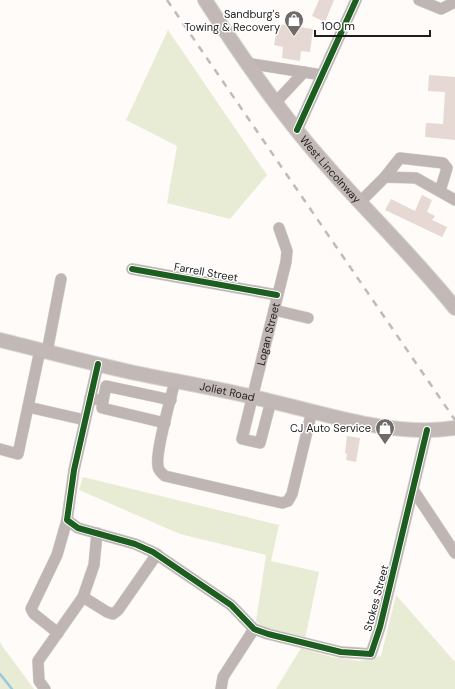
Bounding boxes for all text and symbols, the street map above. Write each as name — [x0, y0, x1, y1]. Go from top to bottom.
place label: Sandburg's Towing & Recovery — [184, 7, 280, 34]
shop icon: Sandburg's Towing & Recovery — [283, 9, 305, 37]
scale bar — [315, 12, 430, 38]
text: 100 m — [321, 18, 355, 34]
street label: West Lincolnway — [297, 133, 364, 206]
street label: Farrell Street — [173, 259, 239, 285]
street label: Logan Street — [254, 301, 283, 367]
street label: Joliet Road — [198, 379, 256, 404]
shop icon: CJ Auto Service — [374, 417, 396, 445]
place label: CJ Auto Service — [290, 421, 371, 435]
street label: Stokes Street — [360, 563, 392, 633]

